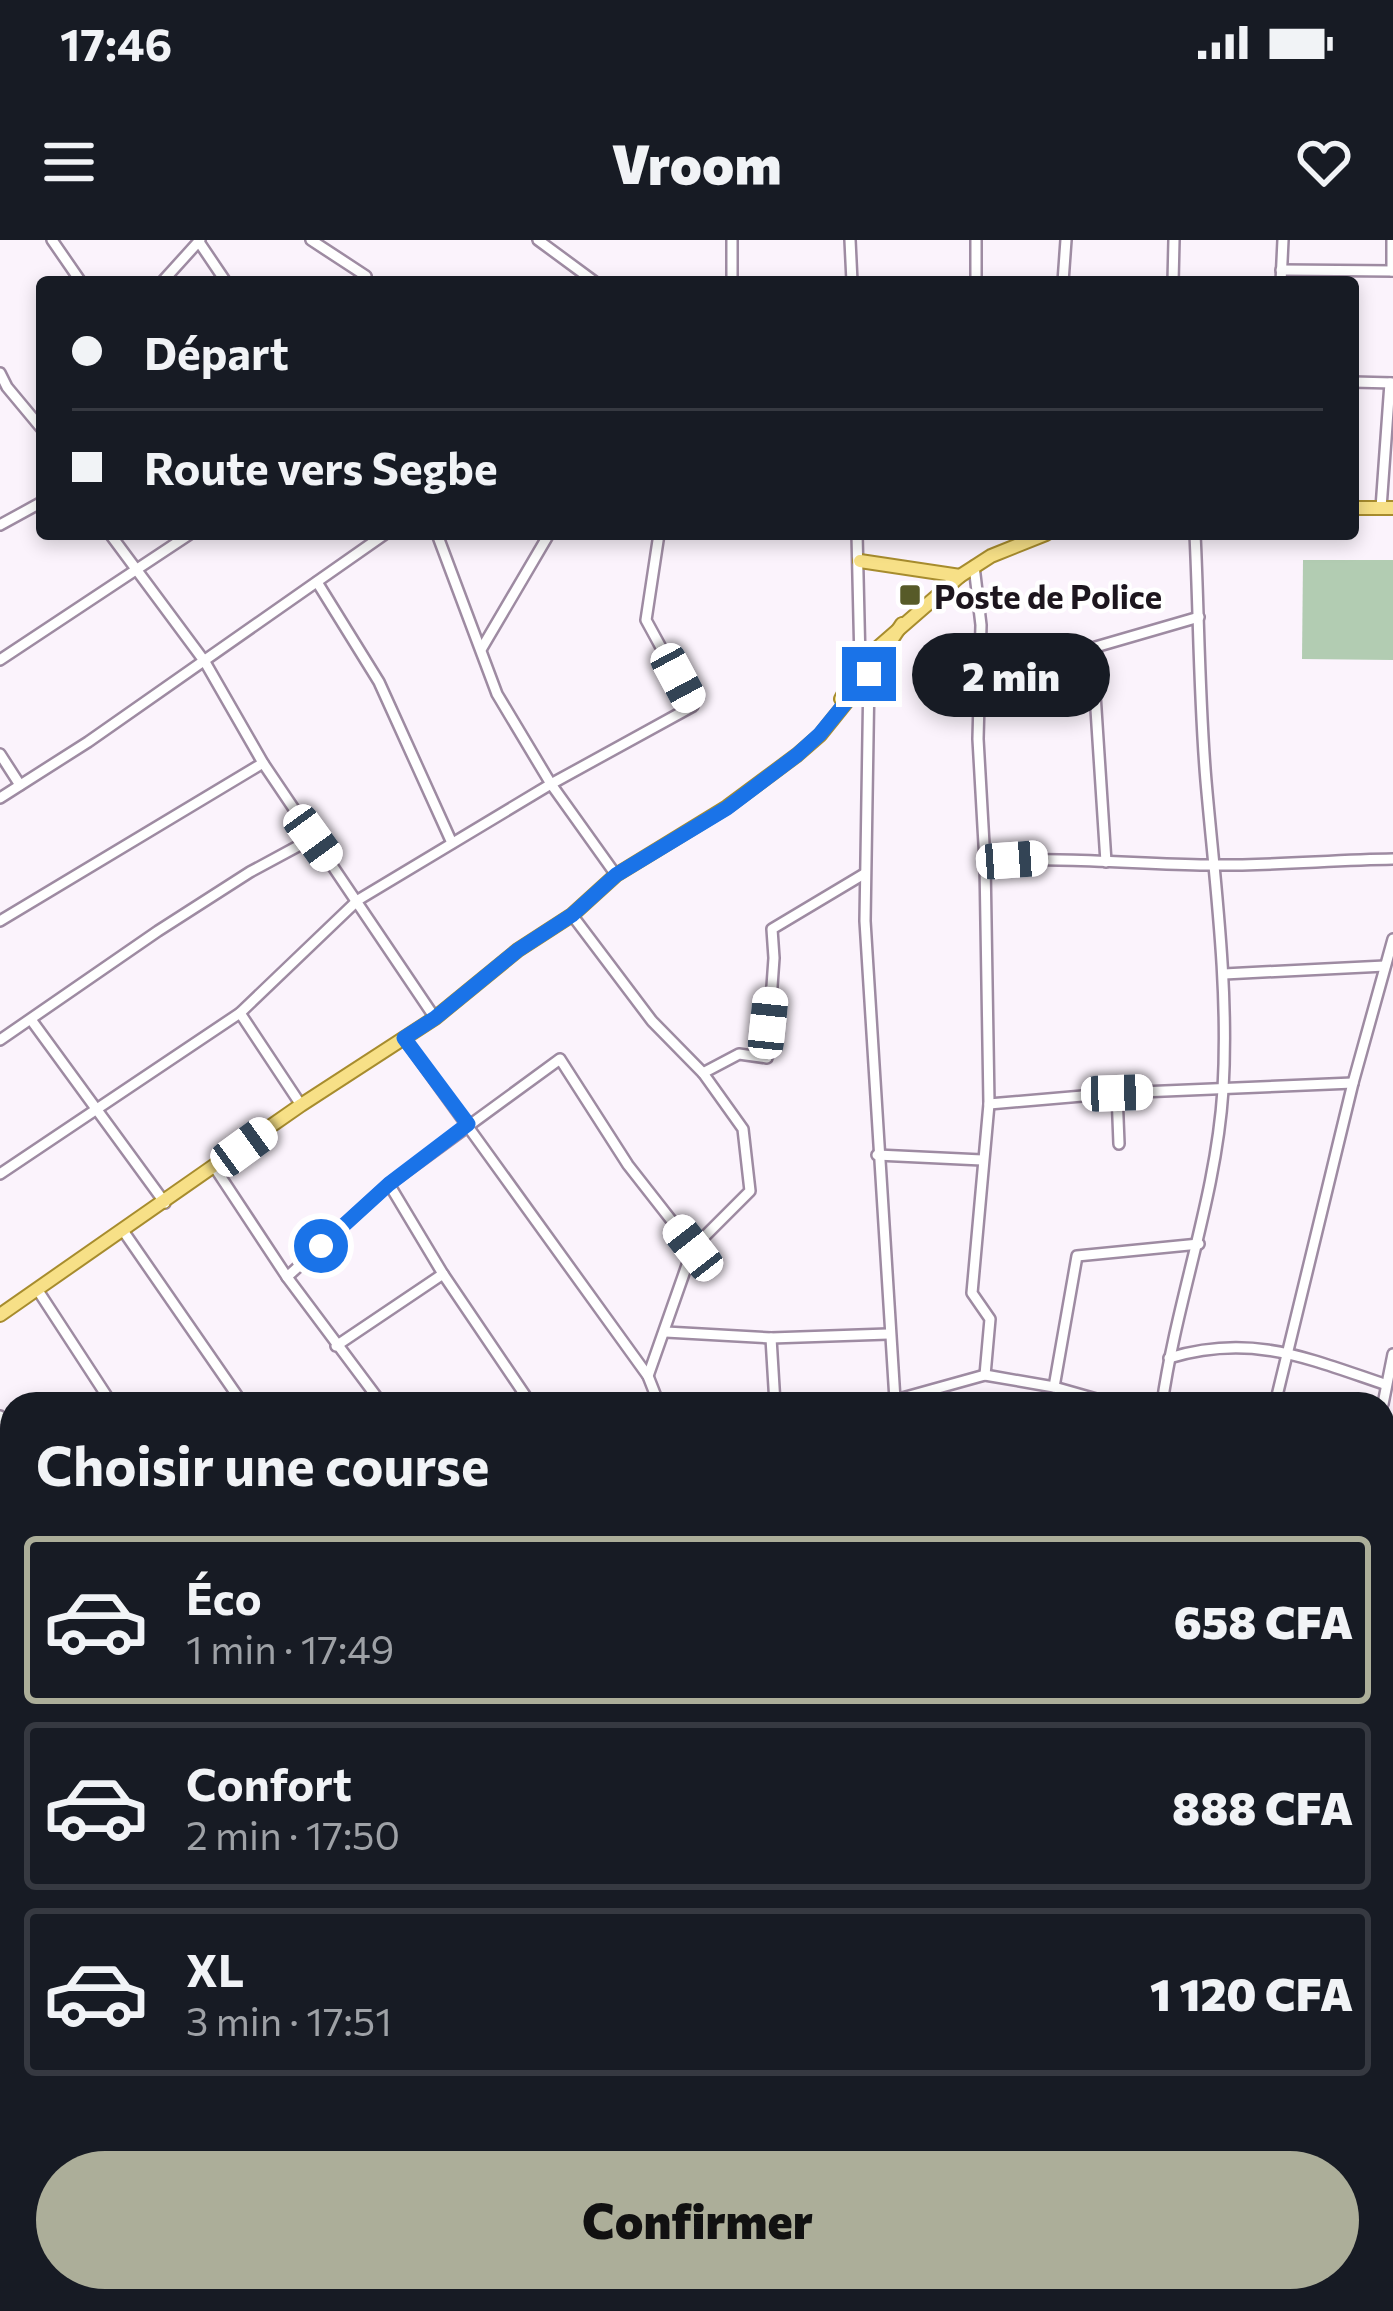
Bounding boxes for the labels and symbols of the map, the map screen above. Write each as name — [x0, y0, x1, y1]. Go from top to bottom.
place label: Poste de Police — [934, 575, 1162, 616]
marker: Poste de Police — [897, 582, 923, 608]
callout: 2 min — [911, 632, 1109, 716]
car — [645, 638, 711, 718]
route end — [842, 647, 896, 701]
car — [277, 798, 349, 878]
car — [975, 840, 1049, 880]
car — [746, 985, 790, 1061]
car — [1080, 1074, 1154, 1112]
car — [204, 1111, 284, 1183]
car — [657, 1209, 729, 1287]
route start — [294, 1219, 348, 1273]

